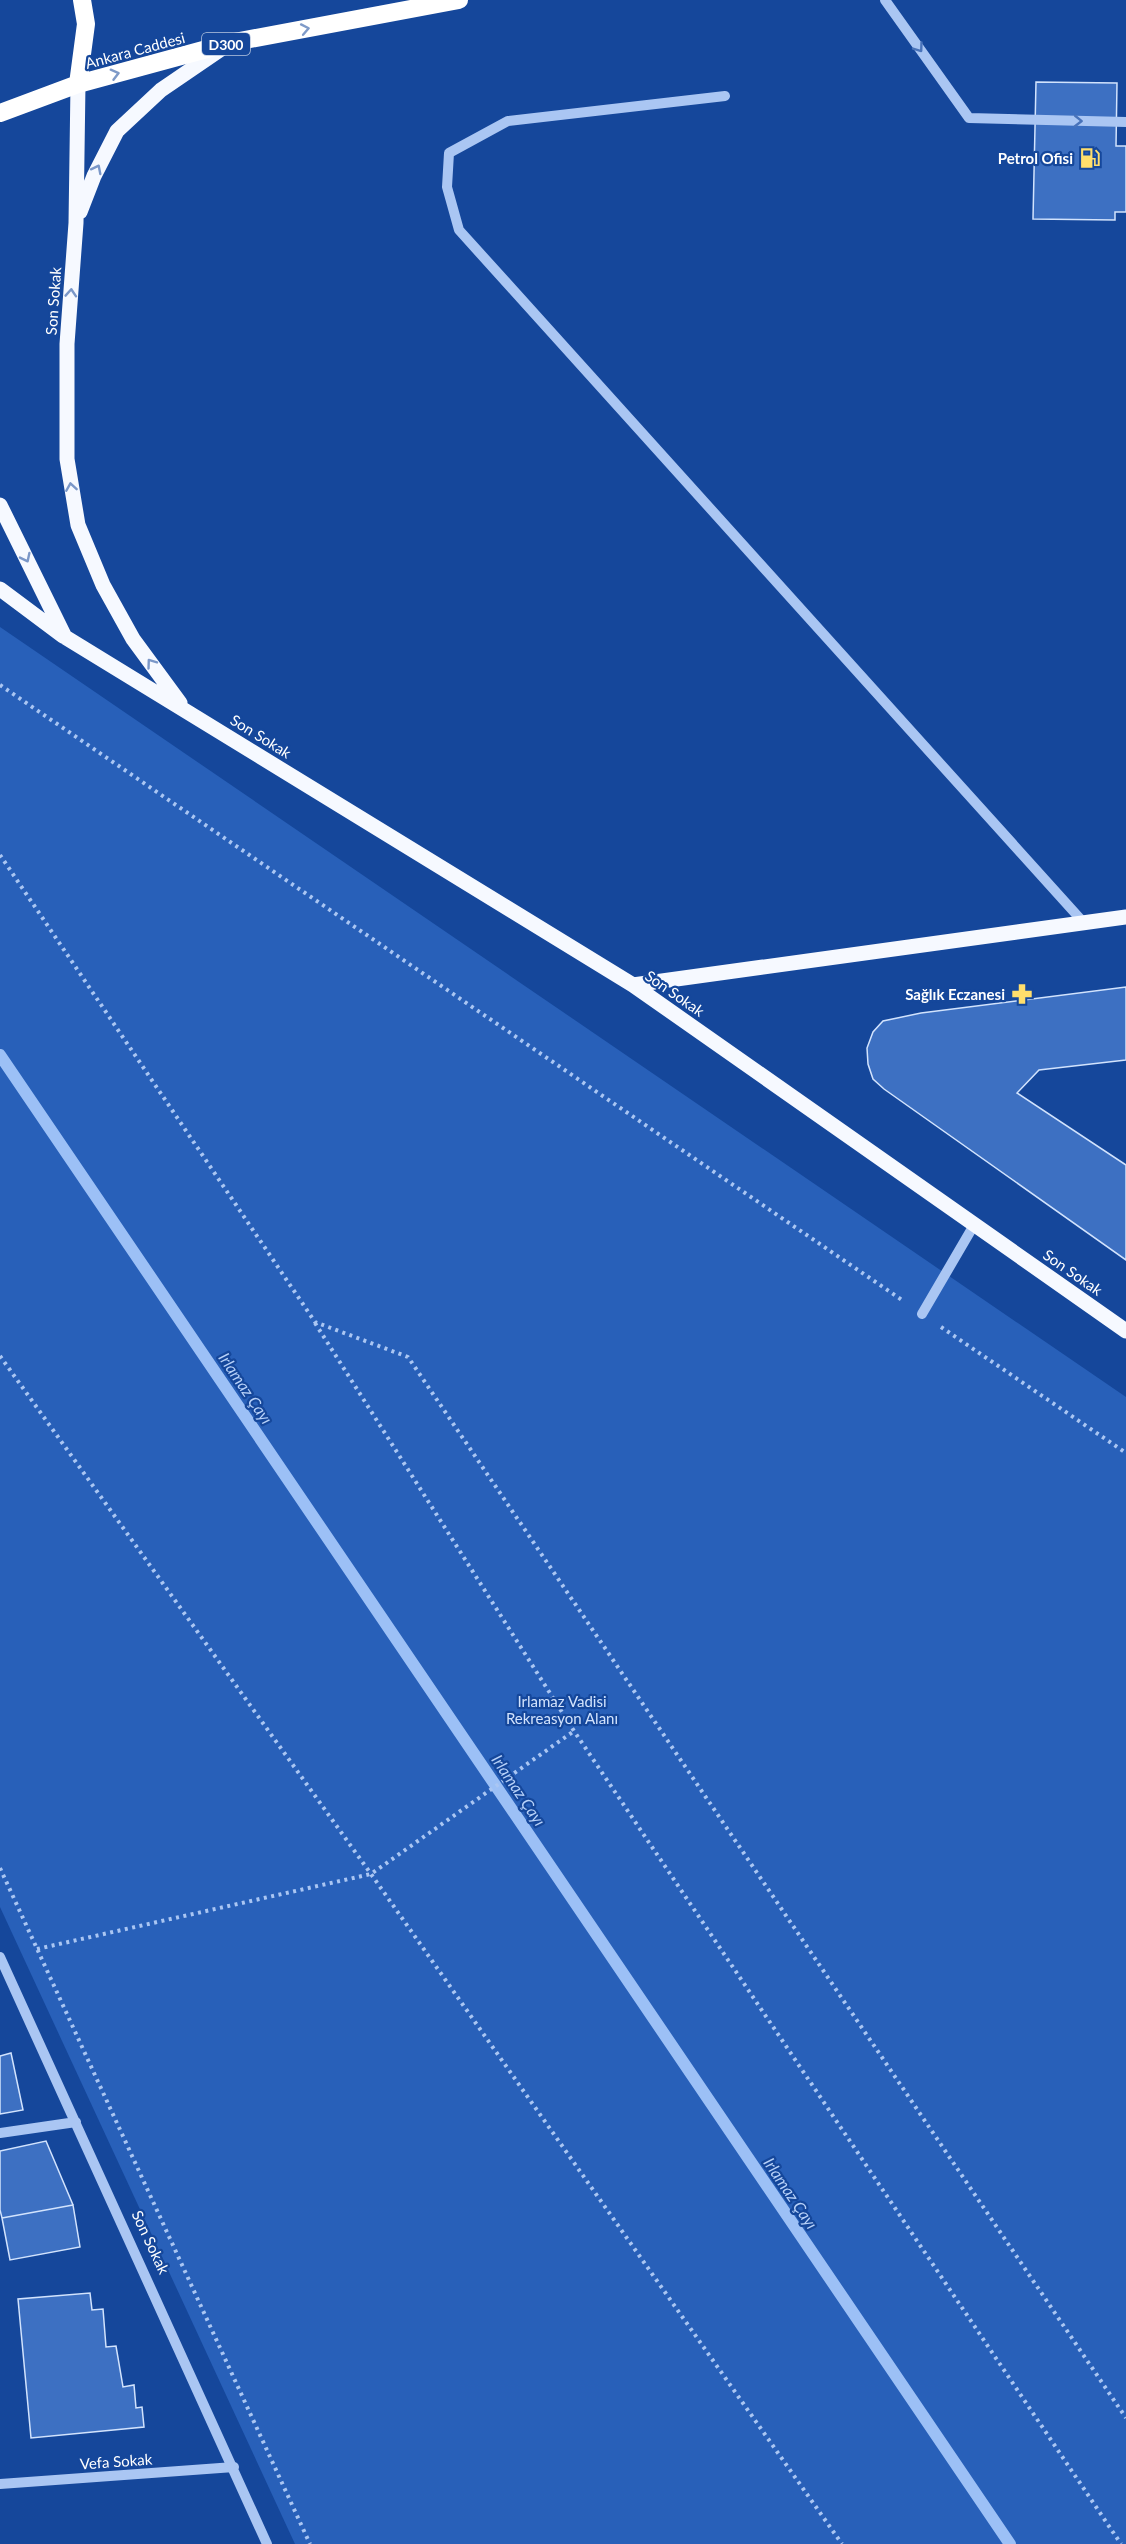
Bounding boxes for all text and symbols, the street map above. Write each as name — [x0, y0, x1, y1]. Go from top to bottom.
one-way arrow — [299, 23, 309, 36]
street label: Ankara Caddesi — [83, 28, 187, 72]
road number: D300 — [202, 33, 250, 55]
one-way arrow — [912, 41, 923, 52]
one-way arrow — [109, 69, 120, 81]
one-way arrow — [1073, 114, 1082, 127]
fuel station icon: Petrol Ofisi — [1078, 146, 1102, 170]
place label: Petrol Ofisi — [998, 149, 1073, 167]
one-way arrow — [90, 164, 102, 175]
street label: Son Sokak — [42, 266, 64, 336]
one-way arrow — [64, 288, 77, 297]
one-way arrow — [66, 483, 78, 492]
one-way arrow — [18, 551, 30, 562]
one-way arrow — [147, 658, 158, 669]
street label: Son Sokak — [227, 710, 295, 762]
street label: Son Sokak — [642, 966, 708, 1020]
pharmacy icon: Sağlık Eczanesi — [1010, 982, 1034, 1006]
place label: Sağlık Eczanesi — [905, 985, 1005, 1003]
street label: Son Sokak — [1040, 1245, 1106, 1299]
water label: Irlamaz Çayı — [215, 1349, 277, 1427]
park label: Irlamaz Vadisi Rekreasyon Alanı — [506, 1692, 618, 1727]
water label: Irlamaz Çayı — [488, 1751, 550, 1829]
water label: Irlamaz Çayı — [760, 2154, 822, 2232]
street label: Son Sokak — [128, 2207, 174, 2277]
street label: Vefa Sokak — [79, 2449, 153, 2473]

